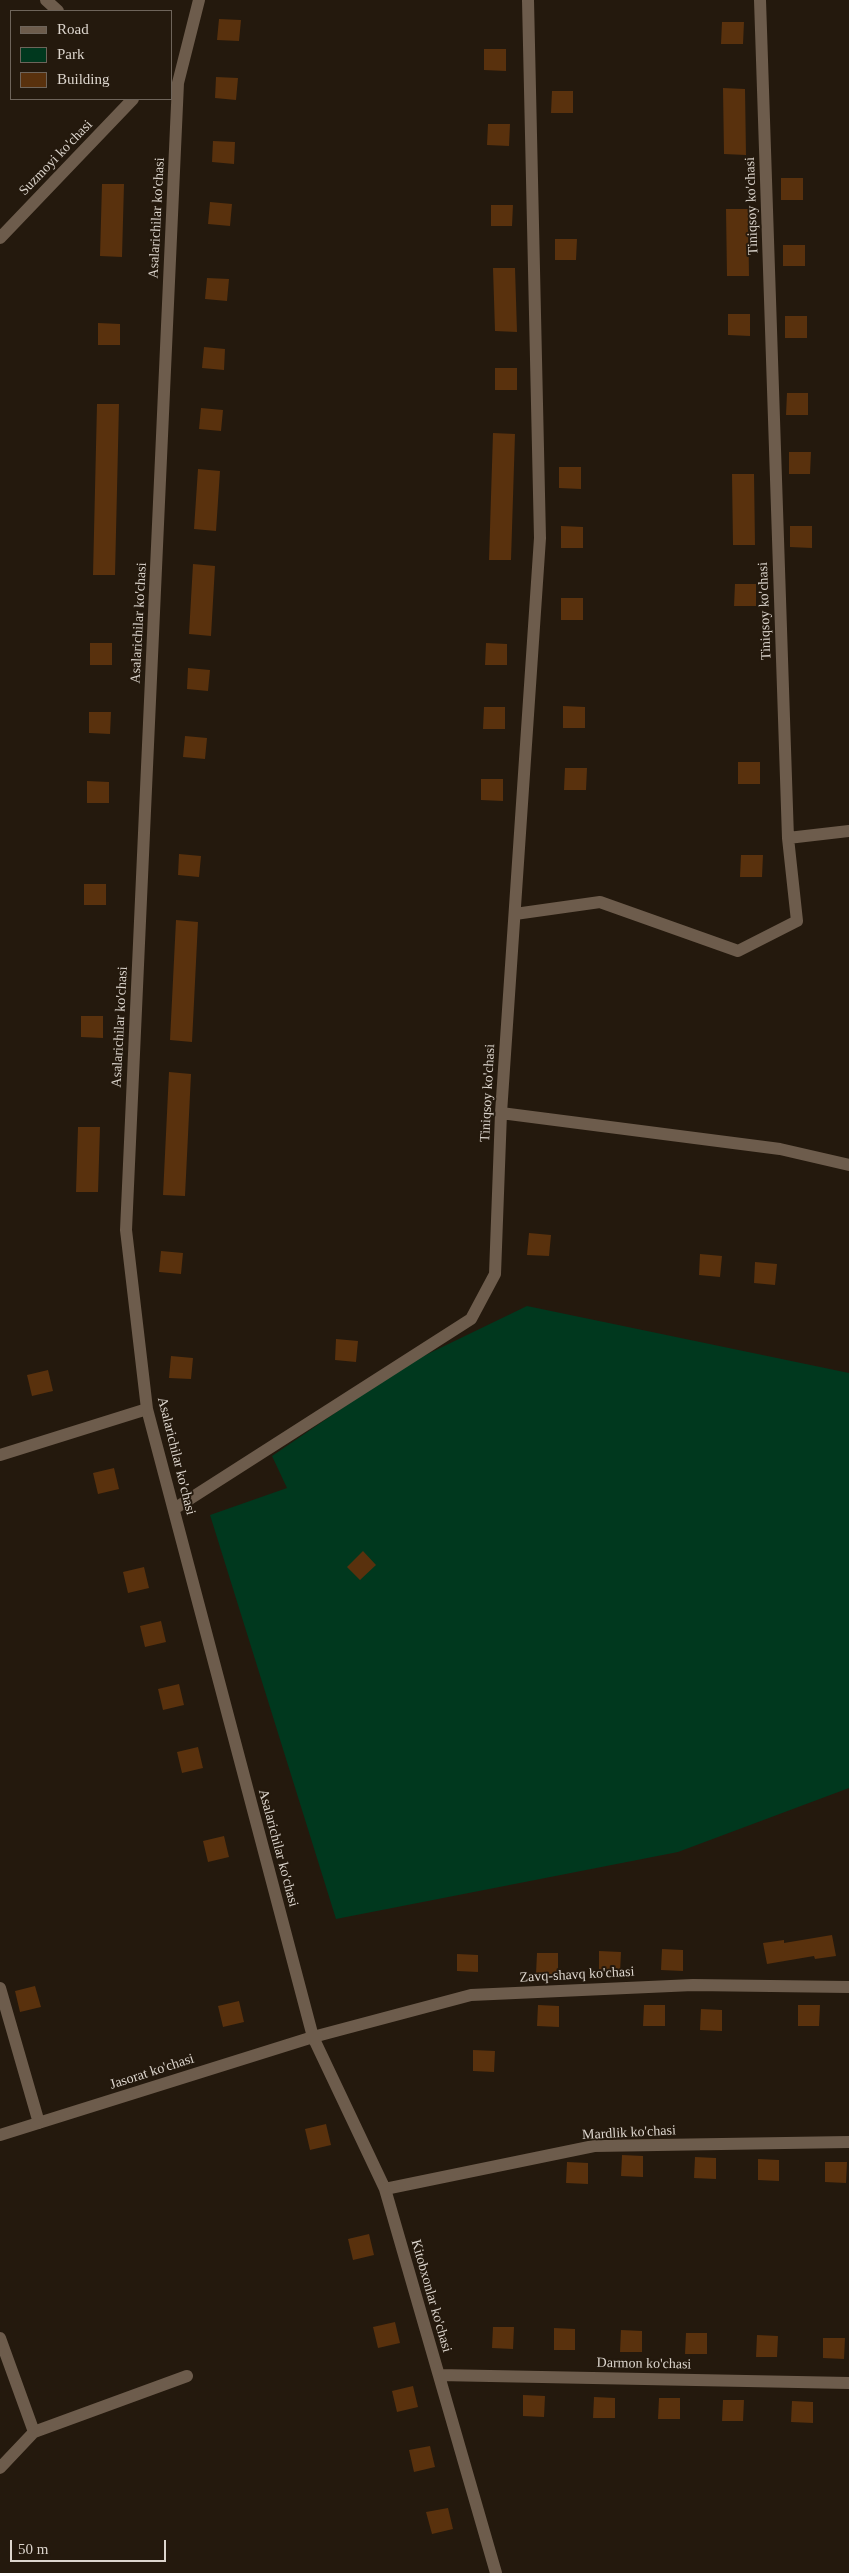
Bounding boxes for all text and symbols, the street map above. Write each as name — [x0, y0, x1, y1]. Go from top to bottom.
legend — [10, 10, 172, 100]
text: Road — [57, 21, 89, 37]
text: Park — [57, 46, 85, 62]
text: Building — [57, 71, 110, 87]
street label: Suzmoyi ko'chasi — [16, 117, 96, 199]
street label: Asalarichilar ko'chasi — [145, 157, 169, 279]
street label: Tiniqsoy ko'chasi — [742, 157, 762, 255]
street label: Asalarichilar ko'chasi — [127, 562, 151, 684]
street label: Tiniqsoy ko'chasi — [755, 562, 775, 660]
street label: Asalarichilar ko'chasi — [108, 966, 132, 1088]
street label: Tiniqsoy ko'chasi — [477, 1044, 499, 1142]
street label: Asalarichilar ko'chasi — [153, 1395, 199, 1517]
street label: Asalarichilar ko'chasi — [254, 1787, 302, 1909]
street label: Zavq-shavq ko'chasi — [519, 1964, 635, 1986]
street label: Jasorat ko'chasi — [108, 2050, 196, 2094]
street label: Mardlik ko'chasi — [582, 2122, 676, 2144]
street label: Kitobxonlar ko'chasi — [407, 2238, 455, 2354]
street label: Darmon ko'chasi — [597, 2355, 691, 2373]
scale bar — [12, 2530, 169, 2562]
text: 50 m — [18, 2541, 48, 2557]

